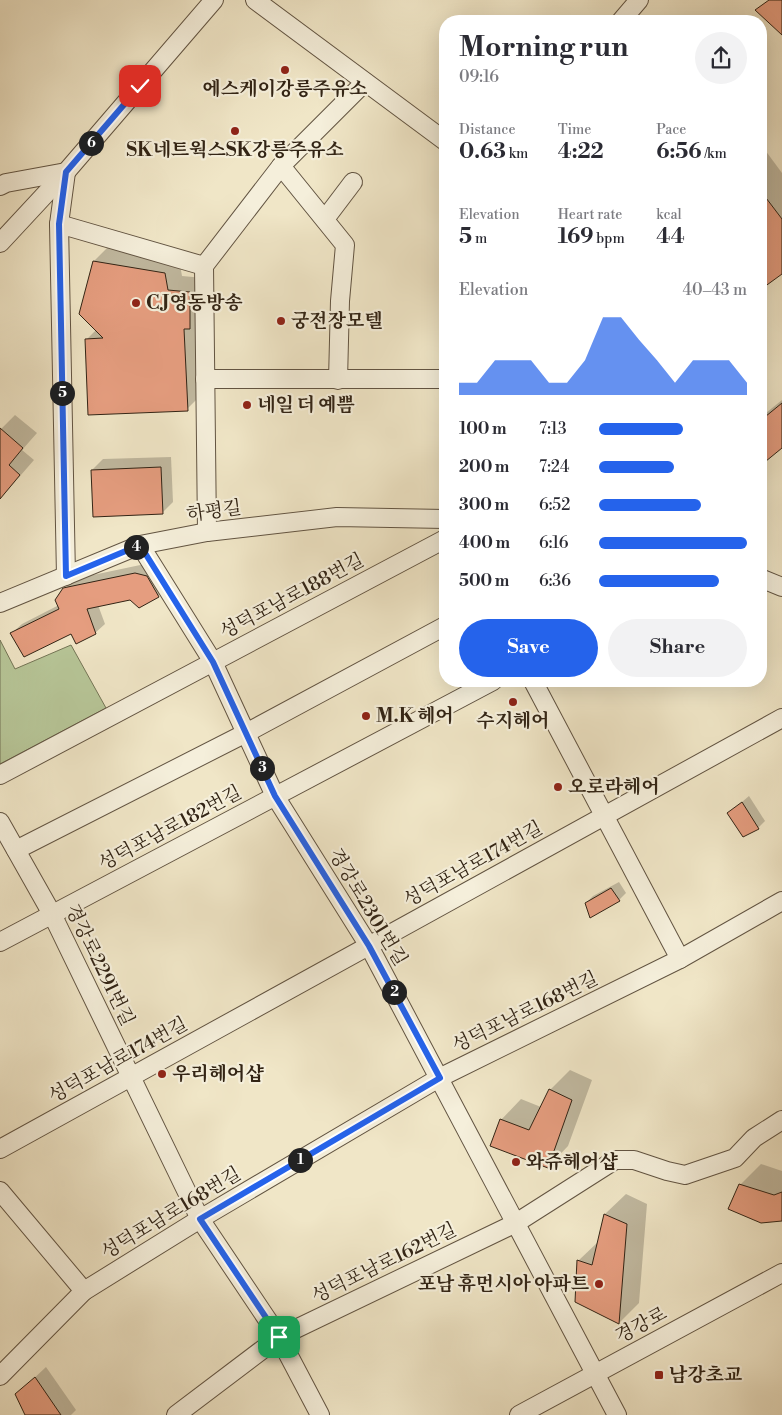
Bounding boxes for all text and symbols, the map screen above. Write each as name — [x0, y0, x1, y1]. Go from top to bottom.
text: Morning run — [459, 30, 628, 65]
button: share — [695, 32, 747, 84]
marker: 에스케이강릉주유소 — [279, 64, 291, 76]
pin — [119, 65, 161, 107]
text: 09:16 — [459, 67, 499, 87]
icon: check — [126, 72, 154, 100]
place label: 에스케이강릉주유소 — [202, 77, 368, 101]
text: Distance — [459, 121, 516, 139]
text: Time — [558, 121, 591, 139]
text: Pace — [656, 121, 686, 139]
marker: SK네트웍스SK강릉주유소 — [229, 125, 241, 137]
pin: 6 — [78, 130, 104, 156]
text: 6 — [87, 134, 96, 152]
place label: SK네트웍스SK강릉주유소 — [126, 138, 344, 162]
text: 0.63 — [459, 139, 506, 165]
text: 4:22 — [558, 139, 604, 165]
text: 6:56 — [656, 139, 702, 165]
text: km — [506, 145, 528, 163]
text: /km — [702, 145, 727, 163]
text: Elevation — [459, 206, 520, 224]
text: Heart rate — [558, 206, 622, 224]
text: kcal — [656, 206, 682, 224]
text: 5 — [459, 224, 472, 250]
text: 169 — [558, 224, 593, 250]
text: 44 — [656, 224, 685, 250]
text: m — [472, 230, 487, 248]
text: bpm — [593, 230, 625, 248]
text: Elevation — [459, 280, 528, 300]
text: 40–43 m — [683, 280, 747, 300]
place label: CJ영동방송 — [146, 291, 243, 315]
marker: CJ영동방송 — [130, 297, 142, 309]
place label: 궁전장모텔 — [291, 309, 383, 333]
marker: 궁전장모텔 — [275, 315, 287, 327]
pin: 5 — [50, 380, 74, 406]
text: 5 — [58, 384, 67, 402]
place label: 네일 더 예쁨 — [257, 393, 355, 417]
marker: 네일 더 예쁨 — [241, 399, 253, 411]
text: 100 m — [459, 419, 507, 439]
text: 7:13 — [539, 419, 567, 439]
text: 200 m — [459, 457, 509, 477]
text: 7:24 — [539, 457, 570, 477]
street label: 하평길 — [185, 495, 243, 527]
text: 300 m — [459, 495, 509, 515]
text: 6:52 — [539, 495, 570, 515]
text: 400 m — [459, 533, 510, 553]
text: 6:16 — [539, 533, 568, 553]
pin: 4 — [124, 534, 148, 560]
text: 4 — [132, 538, 141, 556]
street label: 성덕포남로188번길 — [216, 548, 368, 644]
text: 500 m — [459, 571, 509, 591]
text: 6:36 — [539, 571, 571, 591]
button: Save — [459, 619, 598, 677]
button: Share — [608, 619, 747, 677]
marker: 수지헤어 — [507, 696, 519, 708]
place label: M.K 헤어 — [376, 704, 454, 728]
place label: 수지헤어 — [476, 709, 550, 733]
marker: M.K 헤어 — [360, 710, 372, 722]
pin: 3 — [250, 756, 274, 780]
text: 3 — [258, 759, 267, 777]
place label: 오로라헤어 — [568, 775, 660, 799]
street label: 성덕포남로182번길 — [94, 780, 246, 876]
marker: 오로라헤어 — [552, 781, 564, 793]
street label: 성덕포남로174번길 — [399, 816, 547, 912]
street label: 경강로2301번길 — [323, 844, 413, 970]
street label: 경강로2291번길 — [60, 900, 140, 1030]
street label: 성덕포남로168번길 — [448, 966, 602, 1058]
pin: 2 — [382, 980, 406, 1004]
text: 2 — [390, 983, 399, 1001]
street label: 성덕포남로174번길 — [44, 1012, 192, 1108]
place label: 우리헤어샵 — [172, 1062, 264, 1086]
marker: 우리헤어샵 — [156, 1068, 168, 1080]
pin: 1 — [288, 1148, 312, 1172]
place label: 와쥬헤어샵 — [526, 1150, 618, 1174]
text: 1 — [297, 1151, 304, 1169]
marker: 와쥬헤어샵 — [510, 1156, 522, 1168]
street label: 성덕포남로168번길 — [97, 1162, 245, 1264]
street label: 성덕포남로162번길 — [308, 1218, 460, 1308]
place label: 포남 휴먼시아 아파트 — [418, 1272, 590, 1296]
marker: 포남 휴먼시아 아파트 — [593, 1278, 605, 1290]
street label: 경강로 — [611, 1301, 671, 1349]
pin — [258, 1316, 300, 1358]
icon: arrive — [265, 1323, 293, 1351]
place label: 남강초교 — [669, 1363, 742, 1387]
marker: 남강초교 — [653, 1369, 665, 1381]

